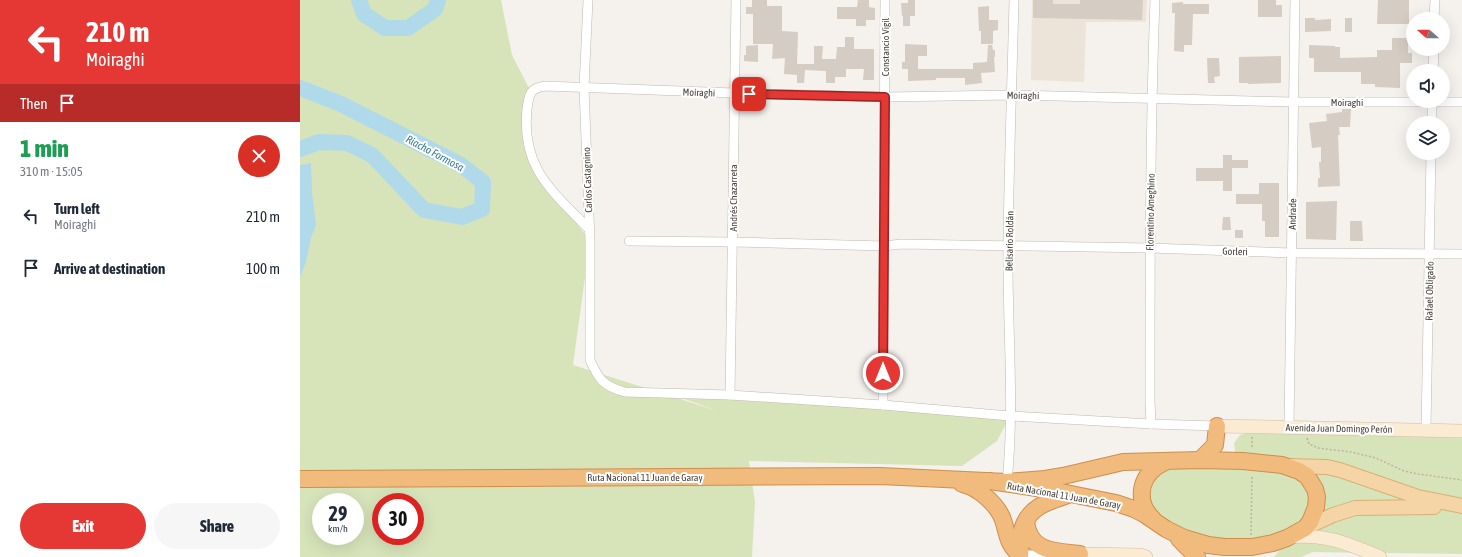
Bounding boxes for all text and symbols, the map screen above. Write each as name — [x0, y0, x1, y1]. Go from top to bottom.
north arrow — [1406, 12, 1450, 56]
map controls — [1406, 12, 1450, 160]
icon: left — [20, 16, 72, 68]
text: 210 m — [86, 16, 149, 48]
street label: Constancio Vigil — [880, 17, 891, 76]
text: Moiraghi — [86, 49, 145, 70]
button: sound — [1406, 64, 1450, 108]
pin — [732, 77, 766, 111]
icon: arrive — [738, 83, 760, 105]
street label: Moiraghi — [683, 86, 715, 99]
street label: Moiraghi — [1007, 90, 1039, 101]
icon: arrive — [56, 92, 78, 114]
text: Then — [20, 95, 48, 112]
street label: Moiraghi — [1331, 97, 1363, 108]
button: layers — [1406, 116, 1450, 160]
water label: Riacho Formosa — [404, 133, 466, 173]
text: 1 min — [20, 135, 69, 162]
button: close — [238, 135, 280, 177]
street label: Carlos Castagnino — [581, 147, 594, 213]
text: 310 m · 15:05 — [20, 164, 83, 179]
street label: Andrés Chazarreta — [728, 164, 739, 232]
street label: Florentino Ameghino — [1144, 173, 1157, 251]
street label: Andrade — [1287, 198, 1298, 230]
text: Turn left — [54, 200, 100, 217]
icon: left — [20, 205, 42, 227]
text: 210 m — [246, 208, 280, 225]
street label: Belisario Roldán — [1003, 211, 1016, 271]
text: Moiraghi — [54, 217, 96, 232]
street label: Gorleri — [1222, 246, 1248, 257]
icon: arrive — [20, 257, 42, 279]
text: Arrive at destination — [54, 260, 165, 277]
text: 100 m — [246, 260, 280, 277]
street label: Rafael Obligado — [1423, 261, 1436, 321]
position arrow — [862, 352, 904, 394]
street label: Avenida Juan Domingo Perón — [1285, 422, 1393, 435]
street label: Ruta Nacional 11 Juan de Garay — [587, 472, 703, 483]
street label: Ruta Nacional 11 Juan de Garay — [1006, 480, 1122, 511]
speed limit sign: 30 — [372, 493, 424, 545]
text: 29 — [329, 502, 347, 525]
button: Exit — [20, 503, 146, 549]
button: Share — [154, 503, 280, 549]
text: km/h — [328, 523, 348, 534]

